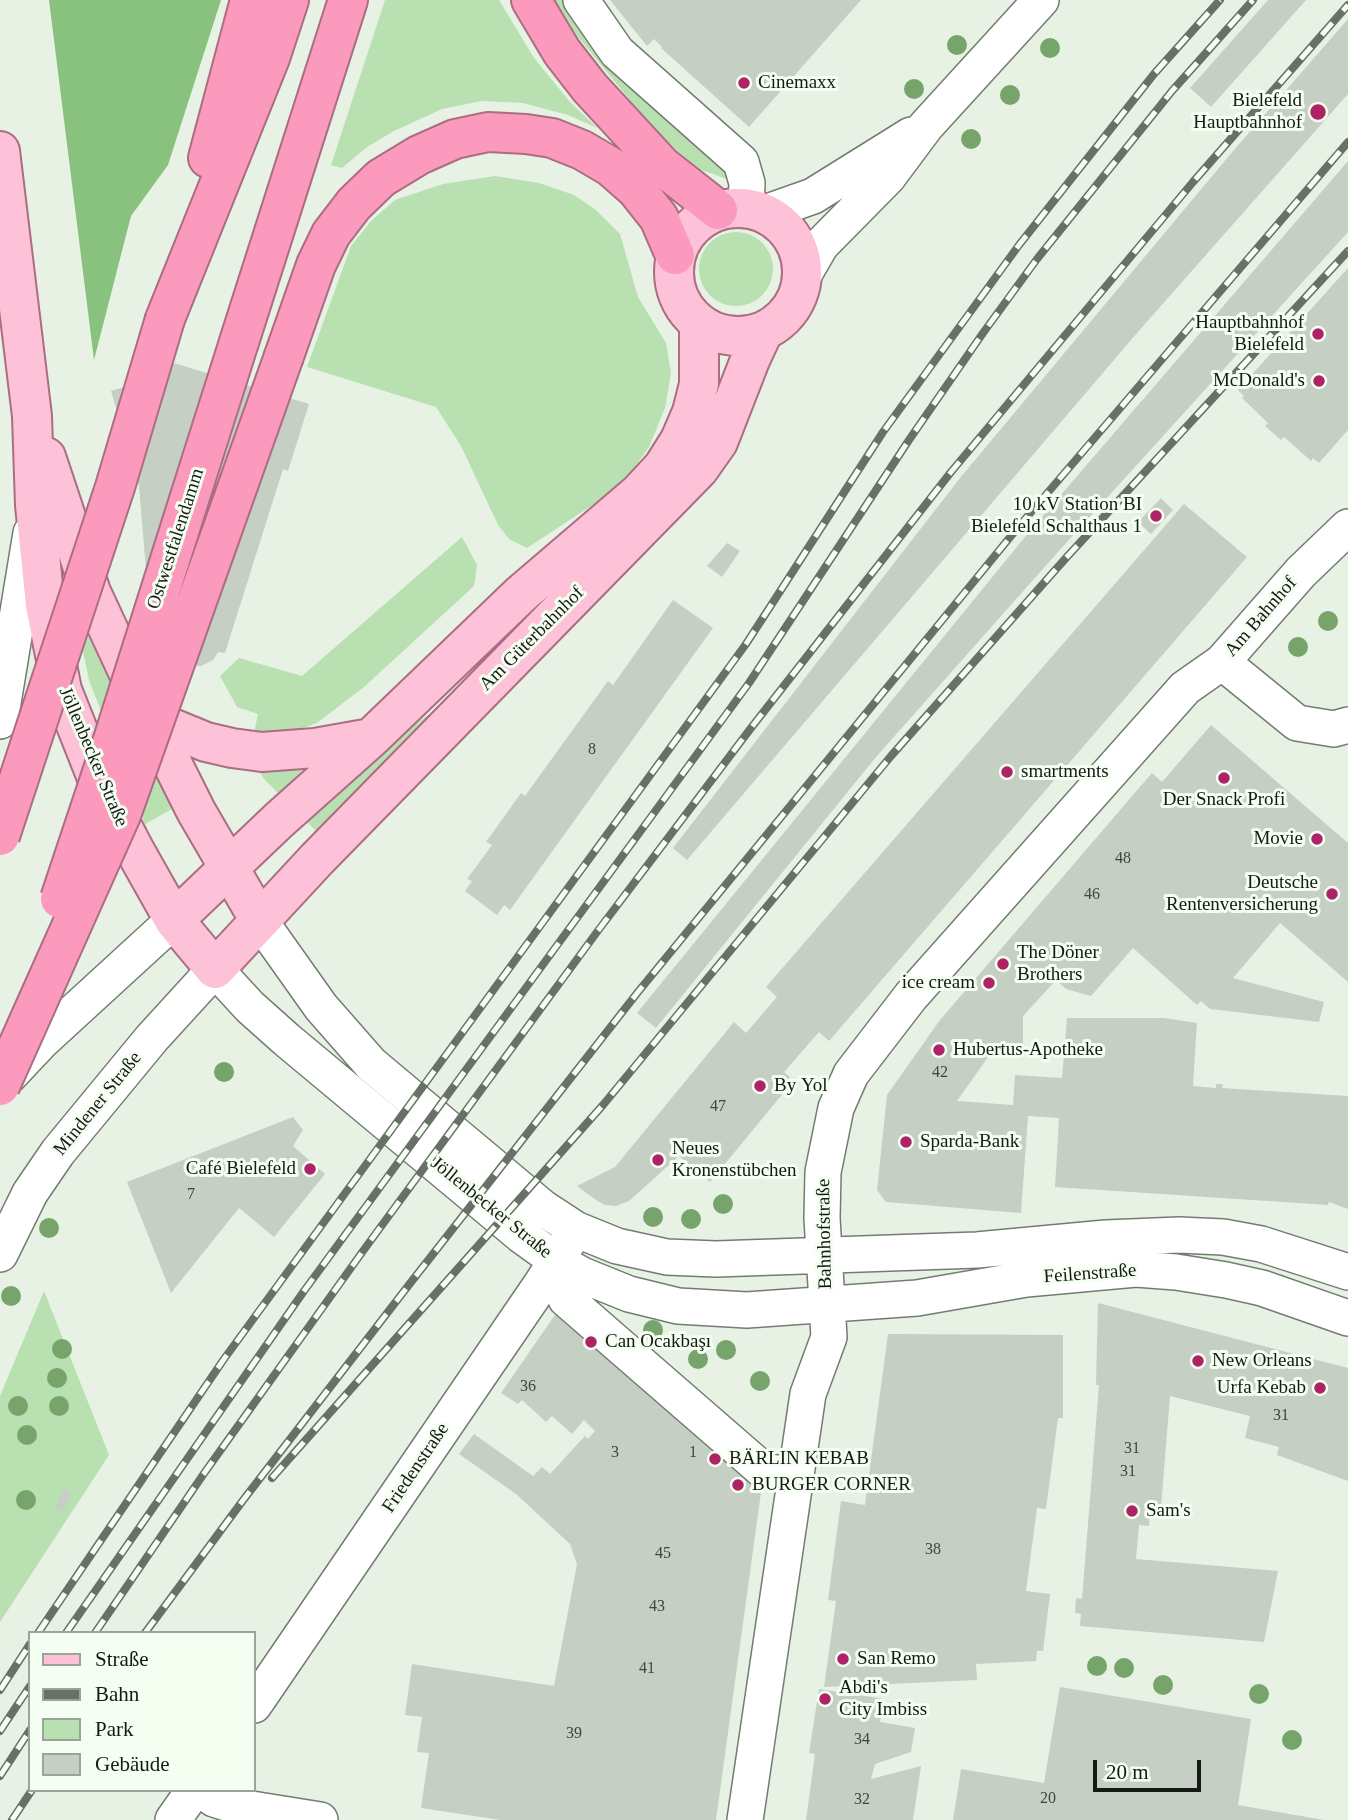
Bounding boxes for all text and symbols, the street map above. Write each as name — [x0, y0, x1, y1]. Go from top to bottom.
place label: Cinemaxx — [758, 72, 836, 94]
marker: Cinemaxx — [736, 75, 752, 91]
place label: Bielefeld Hauptbahnhof — [1193, 90, 1302, 134]
marker: Bielefeld Hauptbahnhof — [1308, 102, 1328, 122]
place label: Hauptbahnhof Bielefeld — [1195, 312, 1304, 356]
marker: Hauptbahnhof Bielefeld — [1310, 326, 1326, 342]
place label: McDonald's — [1213, 370, 1305, 392]
marker: McDonald's — [1311, 373, 1327, 389]
street label: Ostwestfalendamm — [142, 466, 210, 612]
place label: 10 kV Station BI Bielefeld Schalthaus 1 — [971, 494, 1142, 538]
marker: 10 kV Station BI Bielefeld Schalthaus 1 — [1148, 508, 1164, 524]
street label: Am Bahnhof — [1220, 572, 1302, 662]
street label: Am Güterbahnhof — [475, 582, 589, 696]
street label: Jöllenbecker Straße — [53, 684, 133, 830]
house number: 8 — [588, 740, 596, 760]
place label: smartments — [1021, 761, 1109, 783]
marker: smartments — [999, 764, 1015, 780]
marker: Der Snack Profi — [1216, 770, 1232, 786]
place label: Der Snack Profi — [1163, 789, 1285, 811]
place label: Movie — [1253, 828, 1303, 850]
marker: Movie — [1309, 831, 1325, 847]
house number: 48 — [1115, 849, 1131, 869]
place label: Deutsche Rentenversicherung — [1166, 872, 1318, 916]
house number: 46 — [1084, 885, 1100, 905]
marker: Deutsche Rentenversicherung — [1324, 886, 1340, 902]
place label: The Döner Brothers — [1017, 942, 1099, 986]
marker: The Döner Brothers — [995, 956, 1011, 972]
place label: ice cream — [902, 972, 975, 994]
marker: ice cream — [981, 975, 997, 991]
place label: Hubertus-Apotheke — [953, 1039, 1103, 1061]
marker: Hubertus-Apotheke — [931, 1042, 947, 1058]
street label: Mindener Straße — [49, 1047, 147, 1161]
house number: 42 — [932, 1063, 948, 1083]
place label: By Yol — [774, 1075, 828, 1097]
marker: By Yol — [752, 1078, 768, 1094]
house number: 47 — [710, 1097, 726, 1117]
place label: Sparda-Bank — [920, 1131, 1019, 1153]
marker: Sparda-Bank — [898, 1134, 914, 1150]
place label: Neues Kronenstübchen — [672, 1138, 797, 1182]
street label: Jöllenbecker Straße — [426, 1152, 556, 1264]
marker: Neues Kronenstübchen — [650, 1152, 666, 1168]
place label: Café Bielefeld — [186, 1158, 296, 1180]
marker: Café Bielefeld — [302, 1161, 318, 1177]
street label: Bahnhofstraße — [813, 1178, 837, 1290]
house number: 7 — [187, 1185, 195, 1205]
street label: Feilenstraße — [1043, 1259, 1137, 1289]
place label: Can Ocakbaşı — [605, 1331, 711, 1353]
marker: Can Ocakbaşı — [583, 1334, 599, 1350]
place label: New Orleans — [1212, 1350, 1312, 1372]
marker: New Orleans — [1190, 1353, 1206, 1369]
house number: 36 — [520, 1377, 536, 1397]
place label: Urfa Kebab — [1217, 1377, 1306, 1399]
marker: Urfa Kebab — [1312, 1380, 1328, 1396]
house number: 31 — [1273, 1406, 1289, 1426]
street label: Friedenstraße — [378, 1419, 454, 1517]
house number: 31 — [1124, 1439, 1140, 1459]
house number: 3 — [611, 1443, 619, 1463]
house number: 1 — [689, 1443, 697, 1463]
place label: BÄRLIN KEBAB — [729, 1448, 869, 1470]
marker: BÄRLIN KEBAB — [707, 1451, 723, 1467]
house number: 31 — [1120, 1462, 1136, 1482]
place label: BURGER CORNER — [752, 1474, 911, 1496]
marker: BURGER CORNER — [730, 1477, 746, 1493]
place label: Sam's — [1146, 1500, 1191, 1522]
marker: Sam's — [1124, 1503, 1140, 1519]
house number: 38 — [925, 1540, 941, 1560]
house number: 45 — [655, 1544, 671, 1564]
house number: 43 — [649, 1597, 665, 1617]
legend — [28, 1631, 256, 1792]
text: Straße — [95, 1647, 149, 1671]
place label: San Remo — [857, 1648, 936, 1670]
marker: San Remo — [835, 1651, 851, 1667]
house number: 41 — [639, 1659, 655, 1679]
place label: Abdi's City Imbiss — [839, 1677, 927, 1721]
text: Bahn — [95, 1682, 139, 1706]
marker: Abdi's City Imbiss — [817, 1691, 833, 1707]
text: Park — [95, 1717, 134, 1741]
house number: 39 — [566, 1724, 582, 1744]
house number: 34 — [854, 1730, 870, 1750]
scale bar — [1096, 1746, 1204, 1790]
text: Gebäude — [95, 1752, 170, 1776]
text: 20 m — [1106, 1760, 1149, 1784]
house number: 20 — [1040, 1789, 1056, 1809]
house number: 32 — [854, 1790, 870, 1810]

